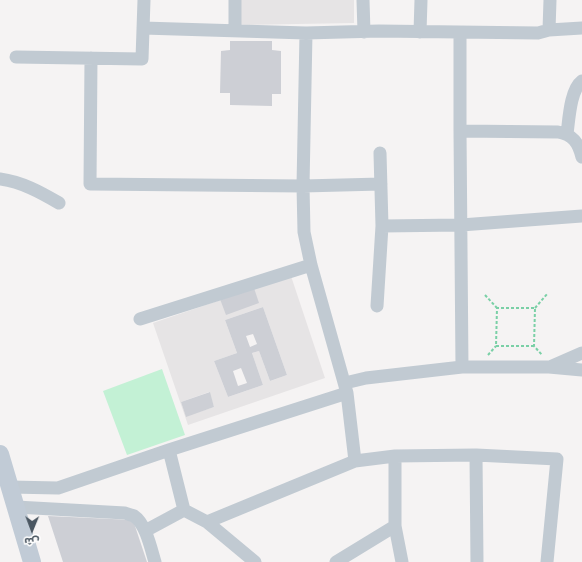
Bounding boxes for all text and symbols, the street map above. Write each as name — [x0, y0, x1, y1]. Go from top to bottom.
north arrow — [12, 510, 52, 550]
text: ش — [24, 535, 39, 550]

